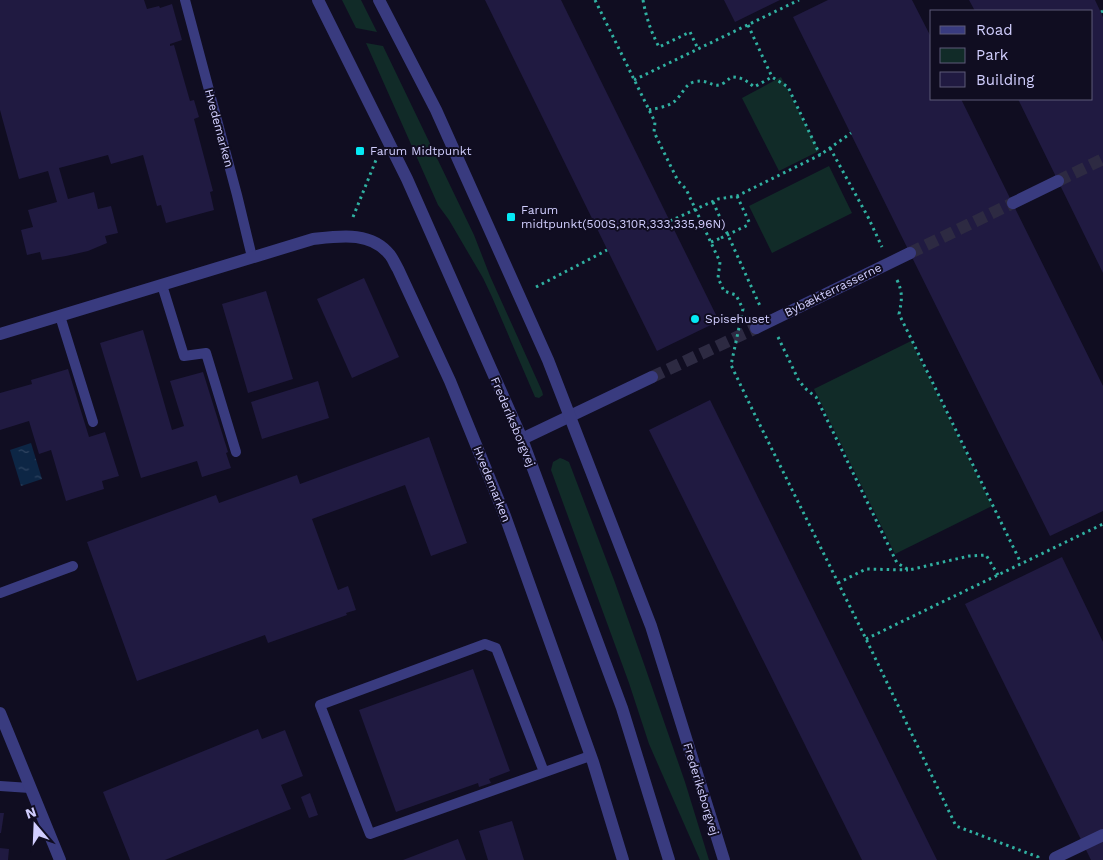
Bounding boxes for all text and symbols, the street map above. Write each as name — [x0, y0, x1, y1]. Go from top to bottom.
legend — [930, 10, 1093, 100]
text: Road — [976, 21, 1013, 39]
text: Park — [976, 46, 1009, 64]
text: Building — [976, 71, 1034, 89]
street label: Hvedemarken — [202, 87, 236, 169]
place label: Farum Midtpunkt — [370, 144, 472, 158]
marker: Farum Midtpunkt — [354, 145, 366, 157]
place label: Farum midtpunkt(500S,310R,333,335,96N) — [521, 203, 725, 231]
marker: Farum midtpunkt(500S,310R,333,335,96N) — [505, 211, 517, 223]
street label: Bybækterrasserne — [782, 260, 884, 320]
place label: Spisehuset — [705, 312, 770, 326]
marker: Spisehuset — [689, 313, 701, 325]
street label: Frederiksborgvej — [488, 375, 538, 469]
street label: Hvedemarken — [470, 444, 514, 524]
street label: Frederiksborgvej — [680, 741, 722, 837]
north arrow — [10, 800, 60, 850]
text: N — [23, 803, 38, 822]

